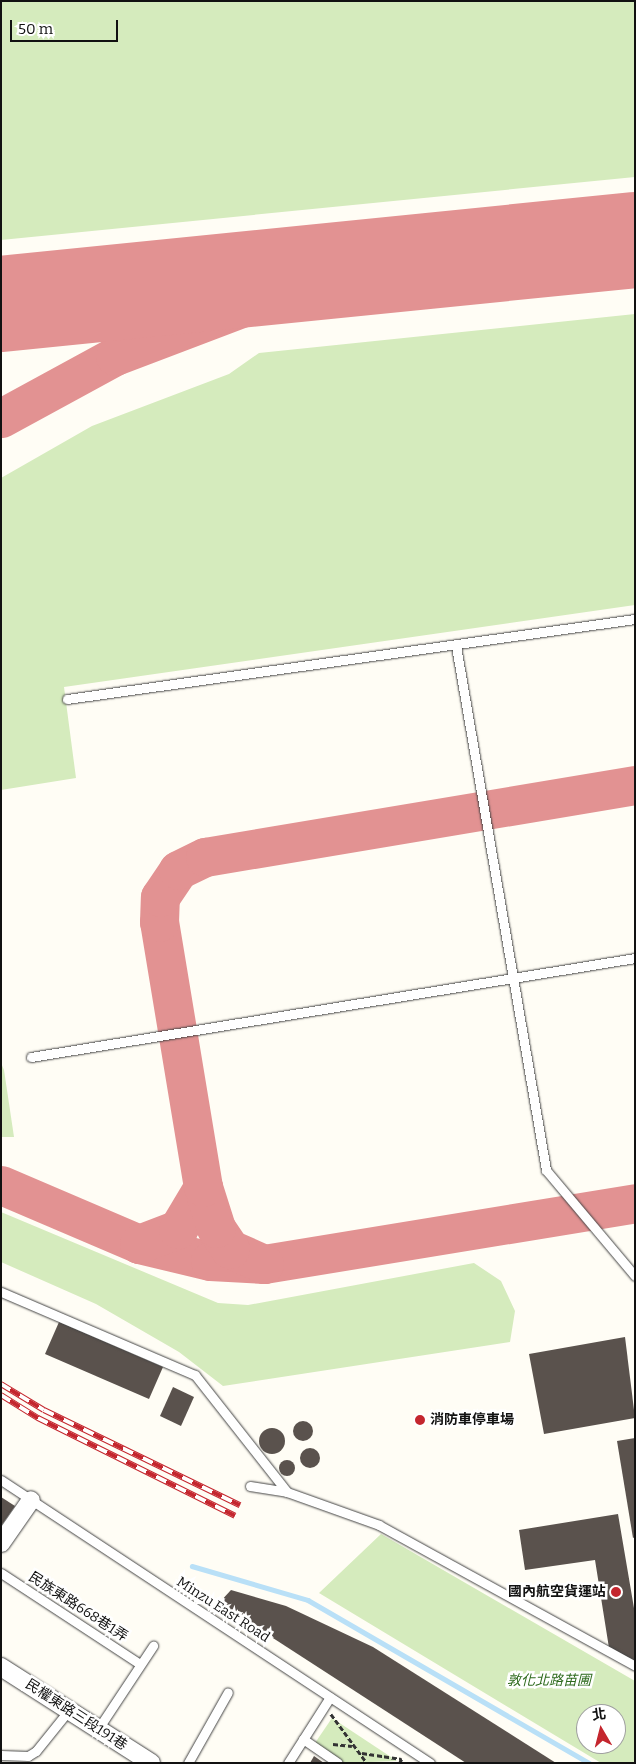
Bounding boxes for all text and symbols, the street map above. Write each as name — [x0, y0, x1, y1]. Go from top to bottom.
scale bar — [12, 10, 120, 42]
text: 50 m — [18, 20, 53, 38]
place label: 消防車停車場 — [430, 1412, 514, 1428]
marker: 消防車停車場 — [414, 1414, 426, 1426]
street label: 民族東路668巷1弄 — [25, 1569, 131, 1645]
street label: Minzu East Road — [173, 1574, 273, 1646]
place label: 國內航空貨運站 — [508, 1584, 606, 1600]
marker: 國內航空貨運站 — [610, 1586, 622, 1598]
park label: 敦化北路苗圃 — [507, 1673, 591, 1689]
street label: 民權東路三段191巷 — [22, 1676, 130, 1754]
north arrow — [576, 1704, 626, 1754]
text: 北 — [591, 1705, 607, 1724]

